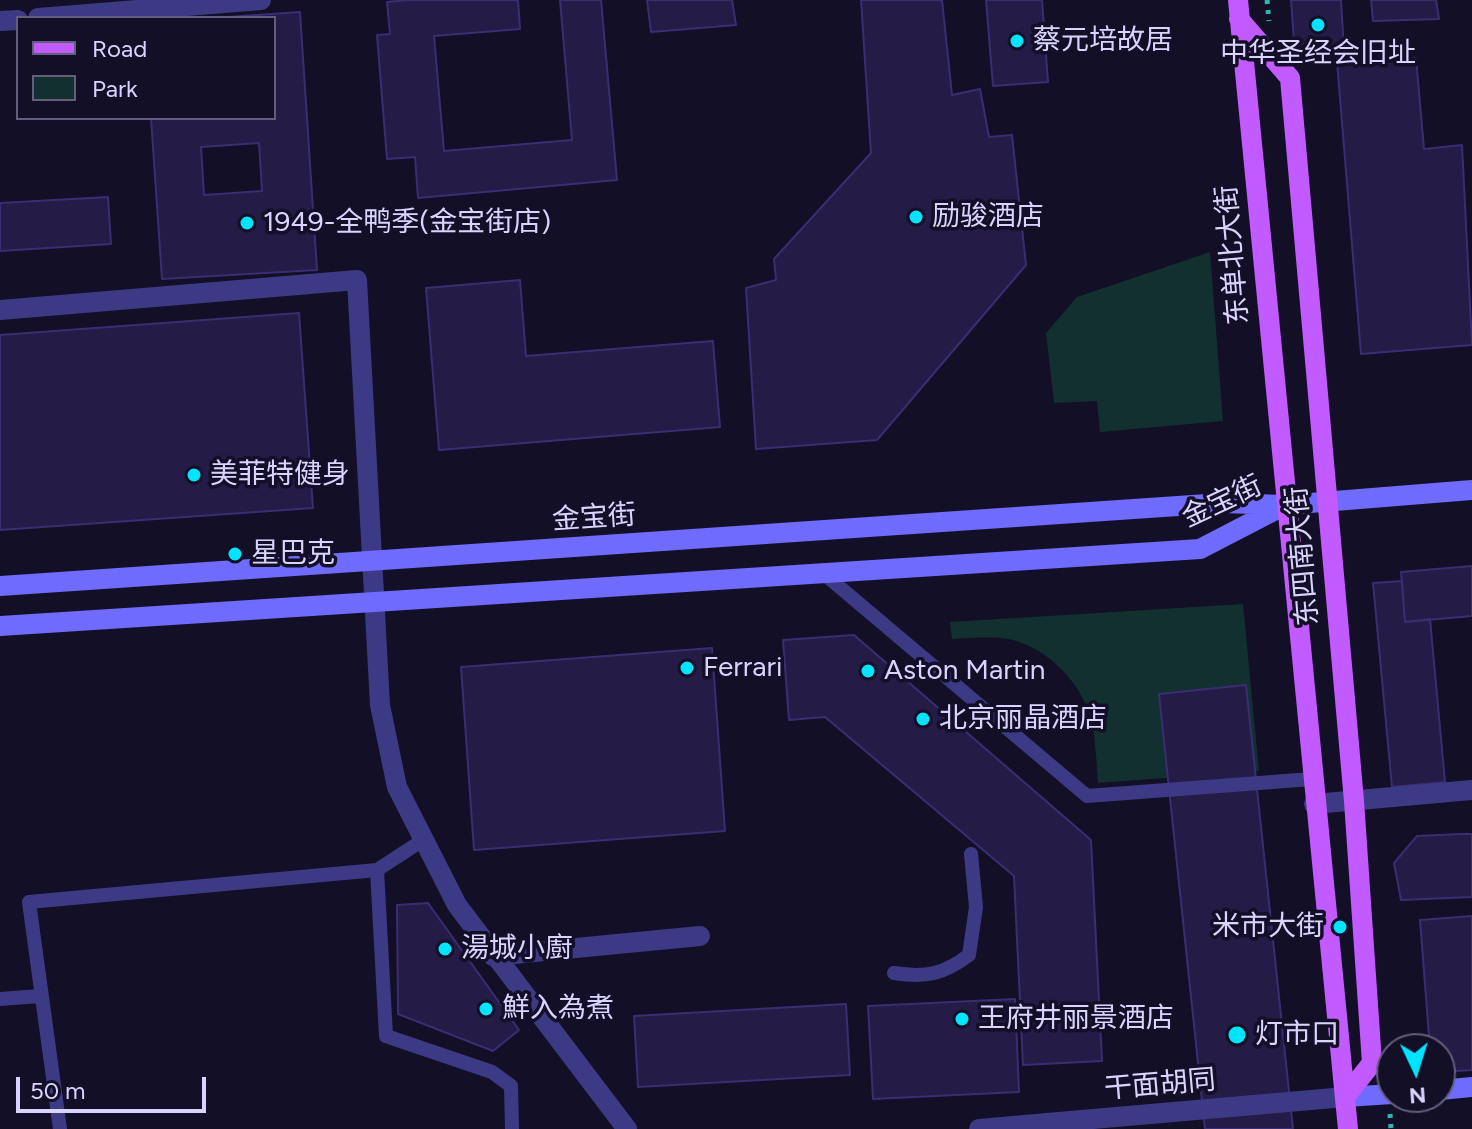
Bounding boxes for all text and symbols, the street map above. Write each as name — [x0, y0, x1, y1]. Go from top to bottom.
legend — [16, 16, 276, 120]
marker: 中华圣经会旧址 — [1309, 16, 1327, 34]
place label: 蔡元培故居 — [1033, 24, 1173, 58]
marker: 蔡元培故居 — [1008, 32, 1026, 50]
text: Road — [92, 34, 147, 63]
place label: 中华圣经会旧址 — [1220, 37, 1416, 71]
text: Park — [92, 74, 138, 103]
street label: 东单北大街 — [1210, 184, 1256, 326]
place label: 励骏酒店 — [932, 200, 1044, 234]
place label: 1949-全鸭季(金宝街店) — [263, 206, 551, 240]
marker: 励骏酒店 — [907, 208, 925, 226]
marker: 1949-全鸭季(金宝街店) — [238, 214, 256, 232]
place label: 美菲特健身 — [210, 458, 350, 492]
marker: 美菲特健身 — [185, 466, 203, 484]
street label: 金宝街 — [1177, 469, 1267, 535]
street label: 东四南大街 — [1280, 485, 1326, 627]
street label: 金宝街 — [551, 498, 637, 538]
place label: 星巴克 — [251, 537, 335, 571]
marker: 星巴克 — [226, 545, 244, 563]
place label: Ferrari — [703, 651, 782, 685]
place label: Aston Martin — [884, 654, 1045, 688]
marker: Ferrari — [678, 659, 696, 677]
marker: Aston Martin — [859, 662, 877, 680]
place label: 北京丽晶酒店 — [939, 702, 1107, 736]
marker: 北京丽晶酒店 — [914, 710, 932, 728]
place label: 米市大街 — [1212, 910, 1324, 944]
marker: 米市大街 — [1331, 918, 1349, 936]
place label: 湯城小廚 — [461, 932, 573, 966]
marker: 湯城小廚 — [436, 940, 454, 958]
place label: 鮮入為煮 — [502, 992, 614, 1026]
marker: 鮮入為煮 — [477, 1000, 495, 1018]
place label: 王府井丽景酒店 — [978, 1002, 1174, 1036]
marker: 王府井丽景酒店 — [953, 1010, 971, 1028]
place label: 灯市口 — [1255, 1018, 1339, 1052]
marker: 灯市口 — [1226, 1024, 1248, 1046]
north arrow — [1376, 1033, 1456, 1113]
scale bar — [20, 1061, 210, 1111]
street label: 干面胡同 — [1103, 1063, 1217, 1107]
text: 50 m — [30, 1076, 86, 1105]
text: N — [1408, 1081, 1427, 1110]

